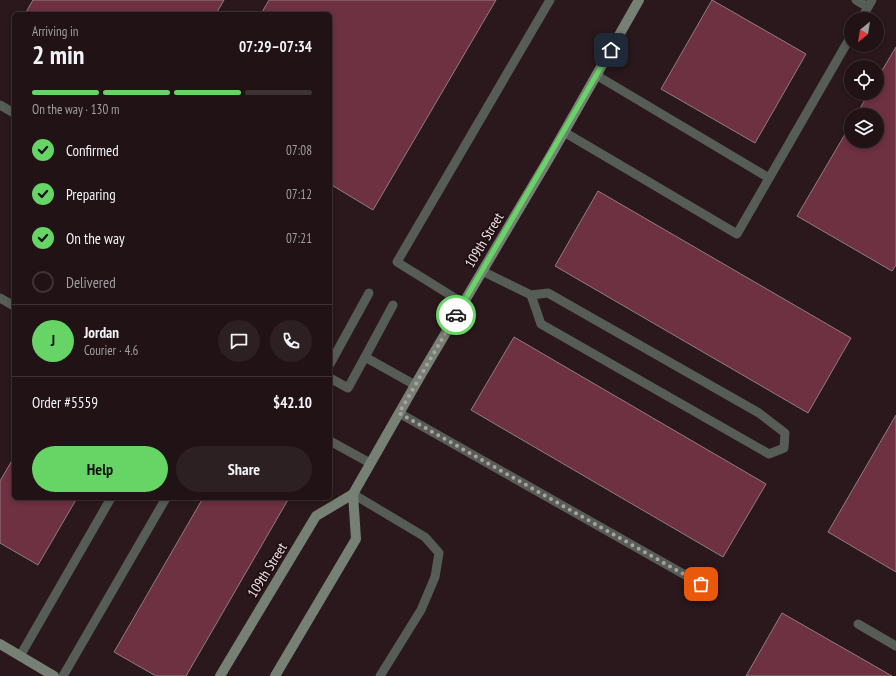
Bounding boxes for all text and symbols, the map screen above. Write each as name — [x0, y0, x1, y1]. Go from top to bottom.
north arrow — [844, 12, 884, 52]
map controls — [844, 12, 884, 148]
text: Arriving in — [32, 23, 79, 40]
pin — [594, 33, 628, 67]
text: 07:29–07:34 — [239, 37, 312, 56]
text: 2 min — [32, 38, 85, 71]
icon: home — [600, 39, 622, 61]
button: locate — [844, 60, 884, 100]
text: On the way · 130 m — [32, 101, 119, 118]
button: layers — [844, 108, 884, 148]
icon: check — [32, 139, 54, 161]
text: Confirmed — [66, 141, 119, 160]
text: 07:08 — [286, 142, 312, 159]
icon: check — [32, 183, 54, 205]
text: Preparing — [66, 185, 116, 204]
text: 07:12 — [286, 186, 312, 203]
street label: 109th Street — [461, 209, 507, 271]
icon: check — [32, 227, 54, 249]
text: On the way — [66, 229, 125, 248]
text: 07:21 — [286, 230, 312, 247]
text: Delivered — [66, 273, 116, 292]
courier — [436, 295, 476, 335]
icon: car — [445, 304, 467, 326]
button: chat — [218, 320, 260, 362]
button: phone — [270, 320, 312, 362]
text: Jordan — [84, 323, 119, 342]
text: J — [51, 331, 55, 350]
text: Courier · 4.6 — [84, 342, 138, 359]
text: Order #5559 — [32, 393, 98, 412]
text: $42.10 — [273, 393, 312, 412]
button: Help — [32, 446, 168, 492]
button: Share — [176, 446, 312, 492]
street label: 109th Street — [243, 539, 291, 601]
pin — [684, 567, 718, 601]
icon: bag — [690, 573, 712, 595]

